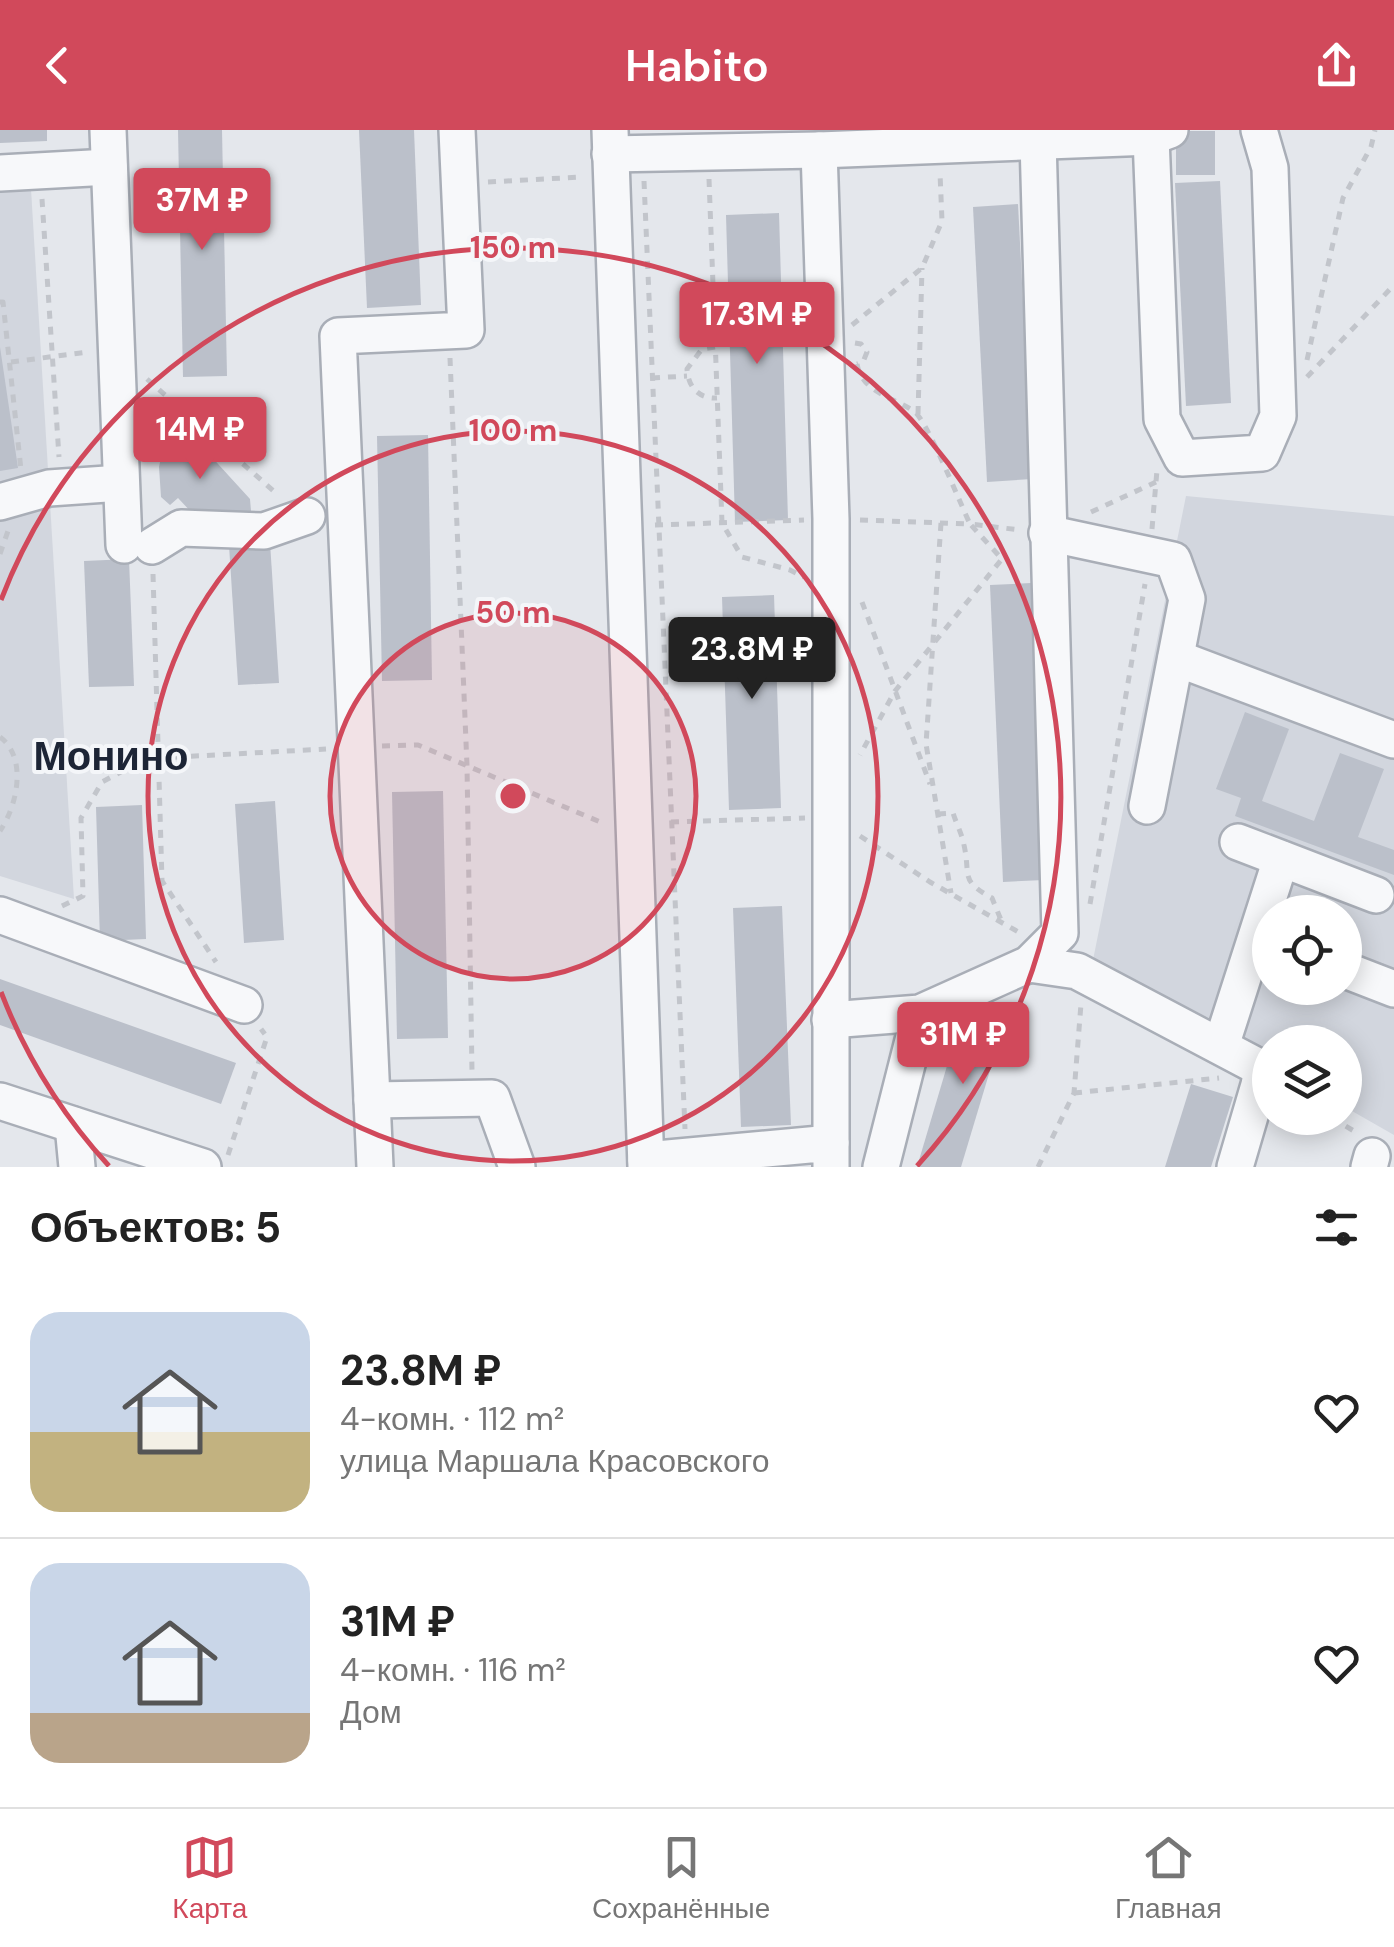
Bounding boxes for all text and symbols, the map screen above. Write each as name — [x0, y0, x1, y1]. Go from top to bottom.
text: Habito — [625, 36, 769, 95]
icon: back — [30, 38, 85, 93]
icon: share — [1309, 38, 1364, 93]
pin: 37M ₽ — [132, 168, 272, 253]
text: 37M ₽ — [155, 179, 249, 221]
text: 150 m — [470, 228, 556, 267]
pin: 17.3M ₽ — [665, 282, 849, 367]
text: 17.3M ₽ — [701, 293, 813, 335]
pin: 14M ₽ — [130, 397, 270, 482]
text: 14M ₽ — [155, 408, 245, 450]
text: 100 m — [469, 411, 557, 450]
text: 50 m — [475, 593, 551, 632]
pin: 23.8M ₽ — [660, 617, 844, 702]
text: 23.8M ₽ — [691, 628, 813, 670]
district label: Монино — [33, 730, 189, 782]
centre of rings — [495, 778, 531, 814]
map controls — [1252, 895, 1362, 1135]
button: locate — [1252, 895, 1362, 1005]
pin: 31M ₽ — [893, 1002, 1033, 1087]
text: 31M ₽ — [919, 1013, 1007, 1055]
button: layers — [1252, 1025, 1362, 1135]
text: Объектов: 5 — [30, 1200, 281, 1255]
icon: filters — [1309, 1200, 1364, 1255]
text: 23.8M ₽ — [340, 1343, 501, 1398]
icon: home — [110, 1352, 230, 1472]
icon: heart — [1309, 1385, 1364, 1440]
text: 4-комн. · 112 m² — [340, 1398, 564, 1440]
text: улица Маршала Красовского — [340, 1440, 770, 1482]
text: 31M ₽ — [340, 1594, 455, 1649]
icon: home — [110, 1603, 230, 1723]
icon: heart — [1309, 1636, 1364, 1691]
text: 4-комн. · 116 m² — [340, 1649, 566, 1691]
text: Дом — [340, 1691, 402, 1733]
tab: Карта — [172, 1830, 247, 1927]
tab: Сохранённые — [592, 1830, 770, 1927]
tab: Главная — [1115, 1830, 1222, 1927]

